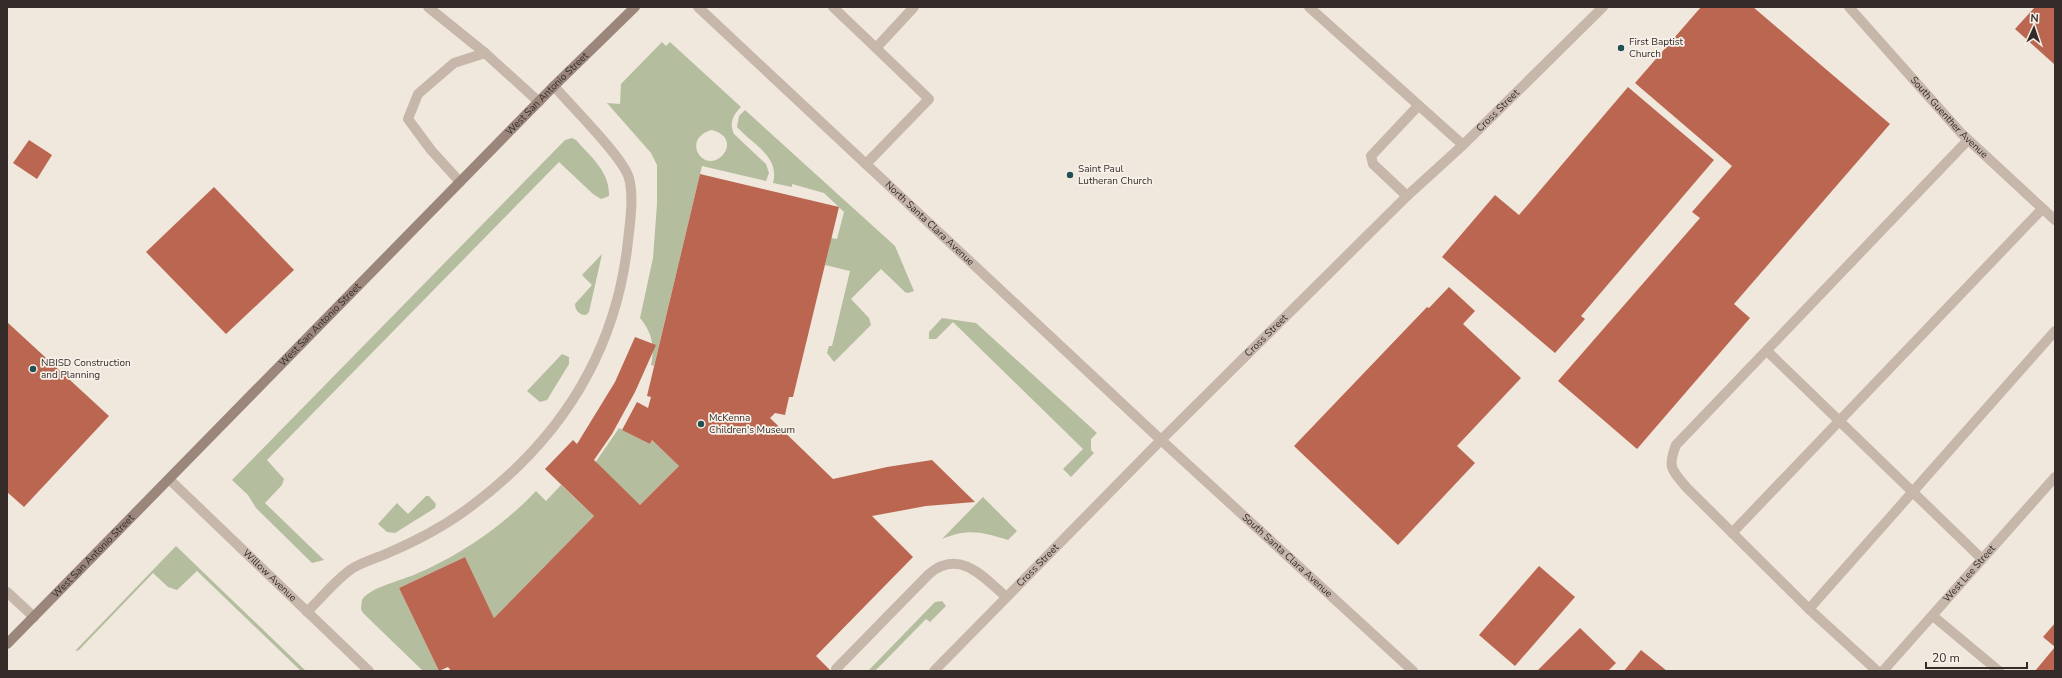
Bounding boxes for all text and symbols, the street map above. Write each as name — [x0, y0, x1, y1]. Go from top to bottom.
north arrow — [2014, 8, 2054, 48]
text: N — [2030, 11, 2039, 26]
place label: First Baptist Church — [1629, 35, 1684, 61]
marker: First Baptist Church — [1616, 43, 1626, 53]
street label: West San Antonio Street — [503, 49, 592, 138]
street label: South Guenther Avenue — [1907, 73, 1991, 161]
street label: Cross Street — [1473, 86, 1523, 135]
place label: Saint Paul Lutheran Church — [1078, 162, 1152, 188]
marker: Saint Paul Lutheran Church — [1065, 170, 1075, 180]
street label: North Santa Clara Avenue — [882, 178, 977, 269]
street label: West San Antonio Street — [276, 280, 364, 370]
street label: Cross Street — [1242, 311, 1291, 360]
place label: NBISD Construction and Planning — [41, 356, 131, 382]
marker: NBISD Construction and Planning — [28, 364, 38, 374]
place label: McKenna Children's Museum — [709, 411, 795, 437]
marker: McKenna Children's Museum — [696, 419, 706, 429]
street label: West San Antonio Street — [49, 511, 138, 601]
street label: South Santa Clara Avenue — [1239, 511, 1335, 601]
street label: Cross Street — [1013, 540, 1062, 590]
street label: West Lee Street — [1940, 542, 1999, 606]
street label: Willow Avenue — [240, 546, 300, 605]
scale bar — [1926, 644, 2027, 670]
text: 20 m — [1932, 650, 1960, 666]

